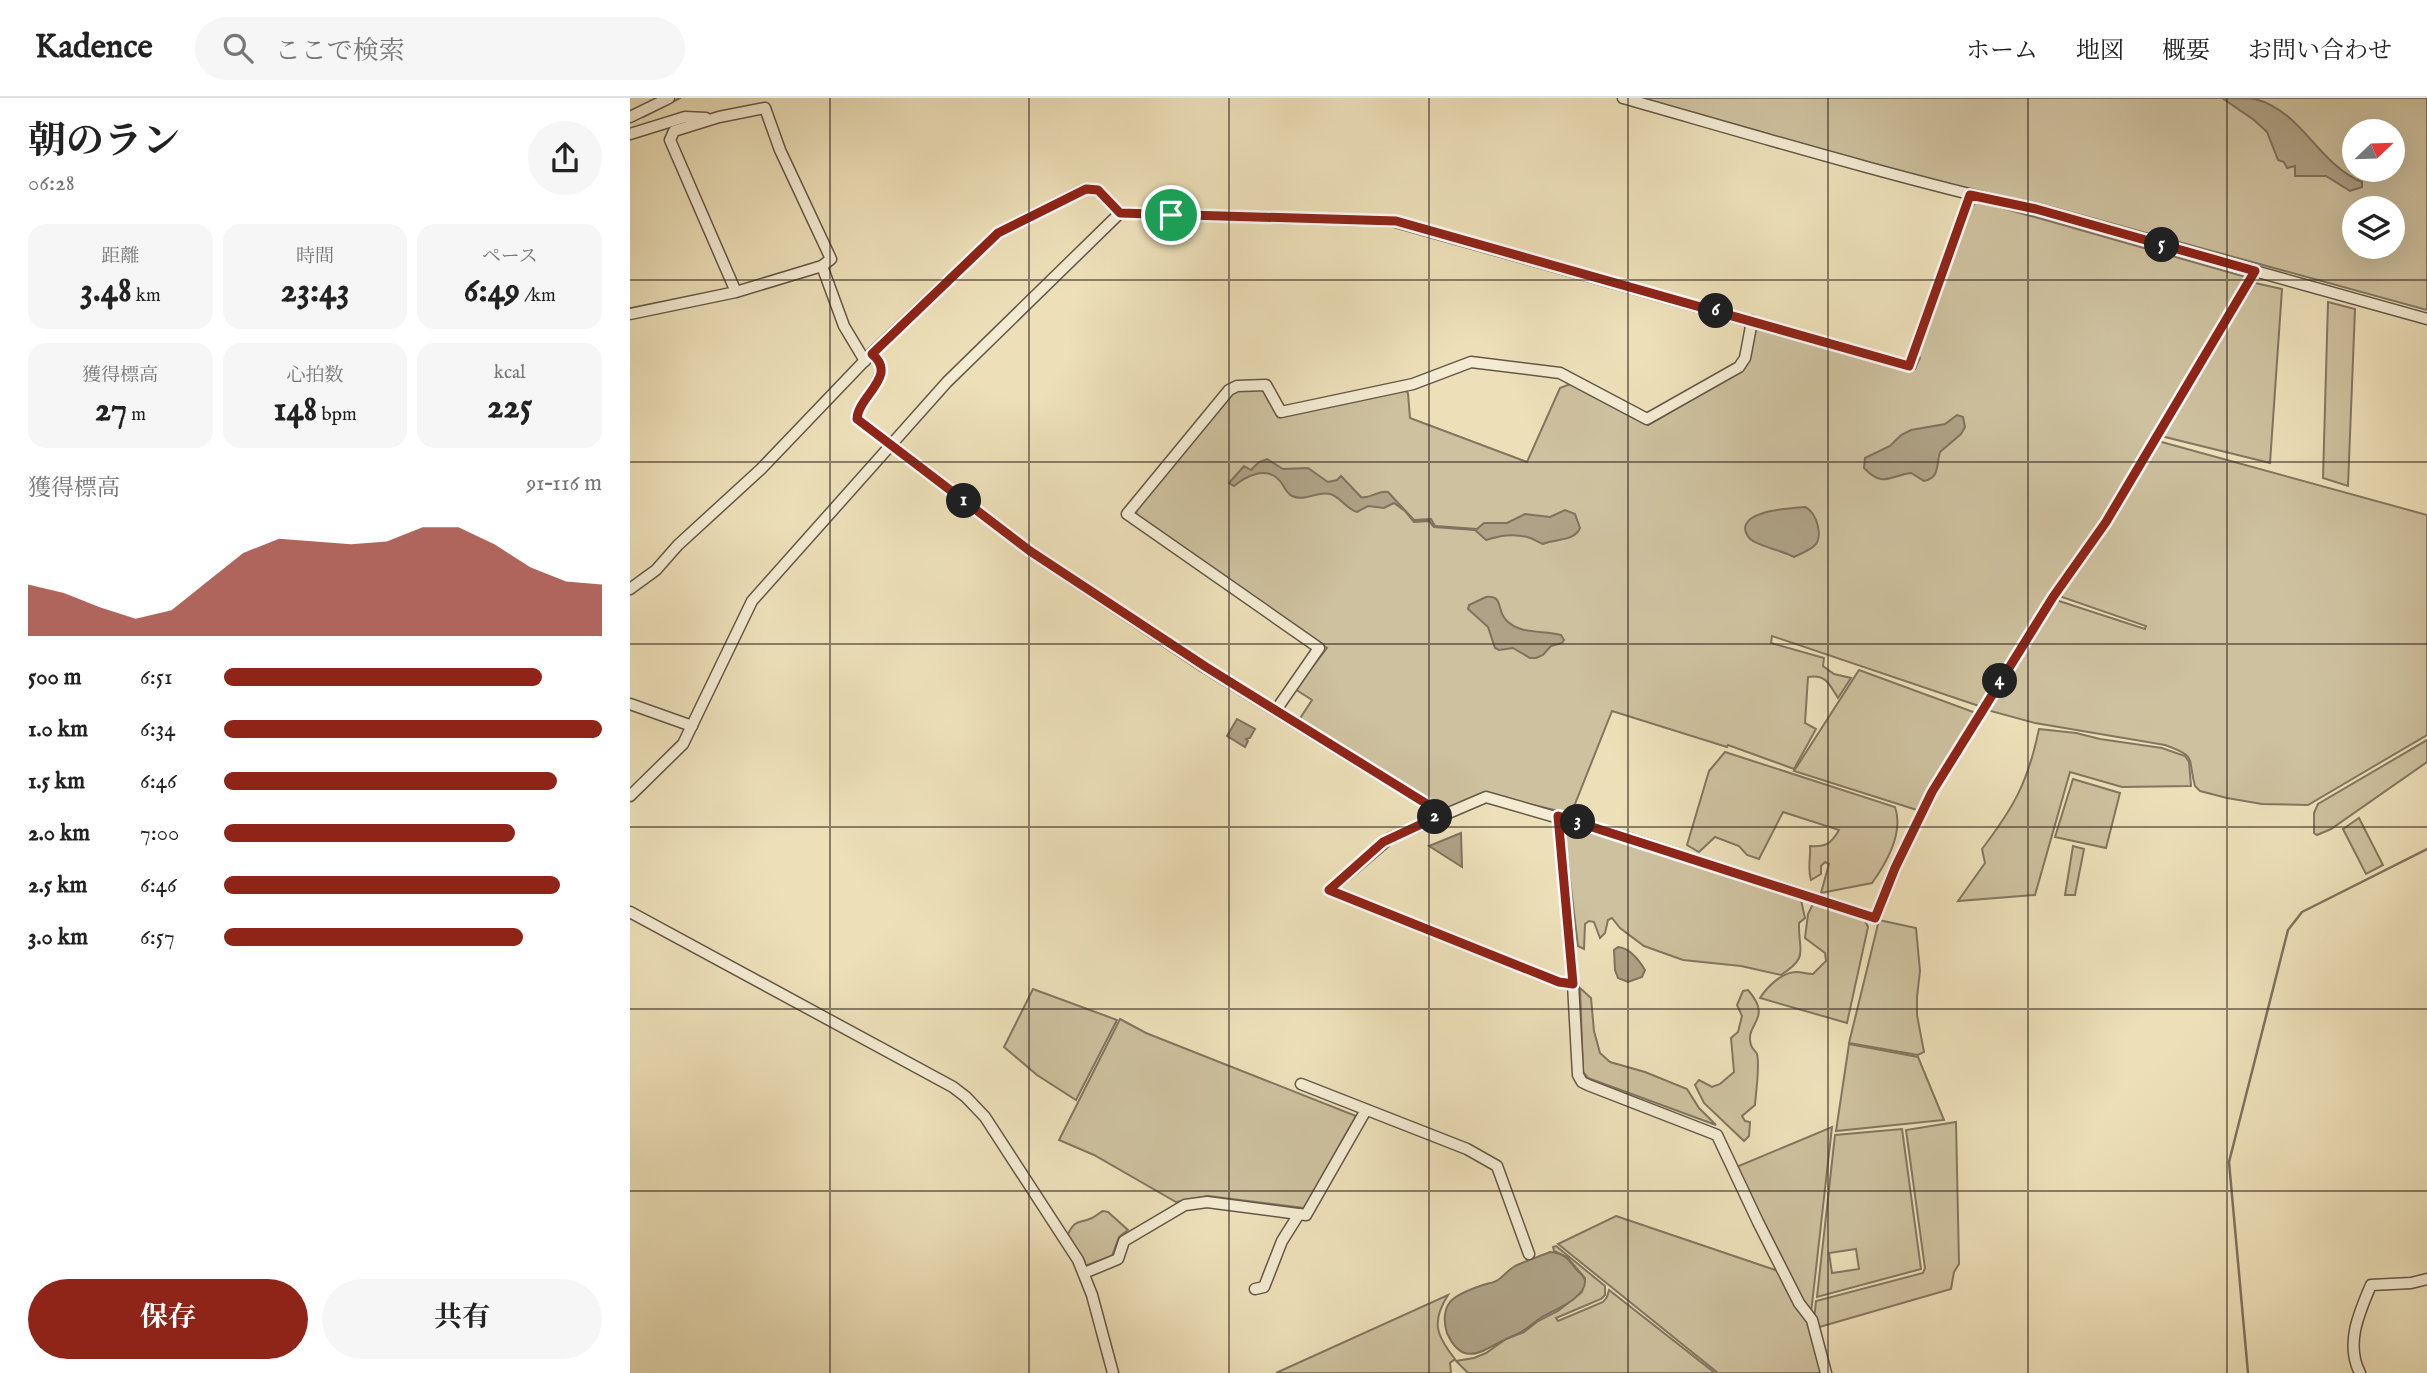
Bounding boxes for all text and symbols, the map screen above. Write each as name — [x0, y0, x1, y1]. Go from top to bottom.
search box — [195, 17, 685, 80]
text: Kadence — [35, 27, 153, 69]
icon: search — [219, 29, 257, 67]
text: ここで検索 — [275, 35, 405, 68]
text: ホーム — [1966, 36, 2038, 67]
text: 地図 — [2076, 36, 2124, 67]
text: 概要 — [2162, 36, 2210, 67]
text: お問い合わせ — [2248, 36, 2392, 67]
text: 朝のラン — [28, 119, 180, 167]
north arrow — [2342, 119, 2404, 182]
map controls — [2342, 119, 2405, 259]
button: share — [528, 121, 602, 195]
text: 06:28 — [28, 169, 75, 198]
pin — [1141, 185, 1201, 245]
icon: arrive — [1152, 196, 1190, 234]
button: layers — [2342, 196, 2405, 259]
pin: 5 — [2144, 228, 2180, 262]
text: 5 — [2158, 232, 2165, 256]
text: 距離 — [101, 245, 139, 269]
text: 時間 — [296, 245, 334, 269]
text: ペース — [482, 245, 538, 269]
text: 3.48 — [80, 269, 132, 314]
text: 23:43 — [281, 269, 349, 314]
text: 6:49 — [464, 269, 520, 314]
text: km — [132, 284, 161, 308]
text: /km — [520, 284, 556, 308]
pin: 6 — [1698, 294, 1734, 328]
text: 6 — [1711, 298, 1720, 322]
text: kcal — [494, 361, 526, 385]
text: 獲得標高 — [82, 364, 158, 388]
text: 心拍数 — [286, 364, 344, 388]
text: 225 — [487, 385, 532, 430]
text: 27 — [95, 388, 127, 433]
text: 148 — [273, 388, 317, 433]
text: m — [127, 403, 146, 427]
text: bpm — [317, 403, 357, 427]
text: 91–116 m — [526, 469, 602, 498]
text: 獲得標高 — [28, 474, 120, 503]
pin: 1 — [946, 484, 982, 518]
text: 1 — [960, 488, 967, 512]
text: 500 m — [28, 663, 82, 692]
text: 6:51 — [140, 663, 173, 692]
pin: 4 — [1982, 664, 2018, 698]
text: 4 — [1995, 668, 2004, 692]
text: 1.0 km — [28, 715, 88, 744]
text: 6:34 — [140, 715, 176, 744]
text: 1.5 km — [28, 767, 85, 796]
text: 6:46 — [140, 767, 177, 796]
pin: 2 — [1418, 800, 1452, 834]
text: 2 — [1430, 804, 1439, 828]
pin: 3 — [1560, 804, 1595, 840]
text: 3 — [1574, 809, 1581, 833]
text: 2.0 km — [28, 819, 90, 848]
text: 7:00 — [140, 819, 179, 848]
text: 2.5 km — [28, 871, 87, 900]
text: 6:46 — [140, 871, 177, 900]
text: 3.0 km — [28, 923, 88, 952]
text: 6:57 — [140, 923, 175, 952]
button: 保存 — [28, 1279, 308, 1359]
button: 共有 — [322, 1279, 602, 1359]

